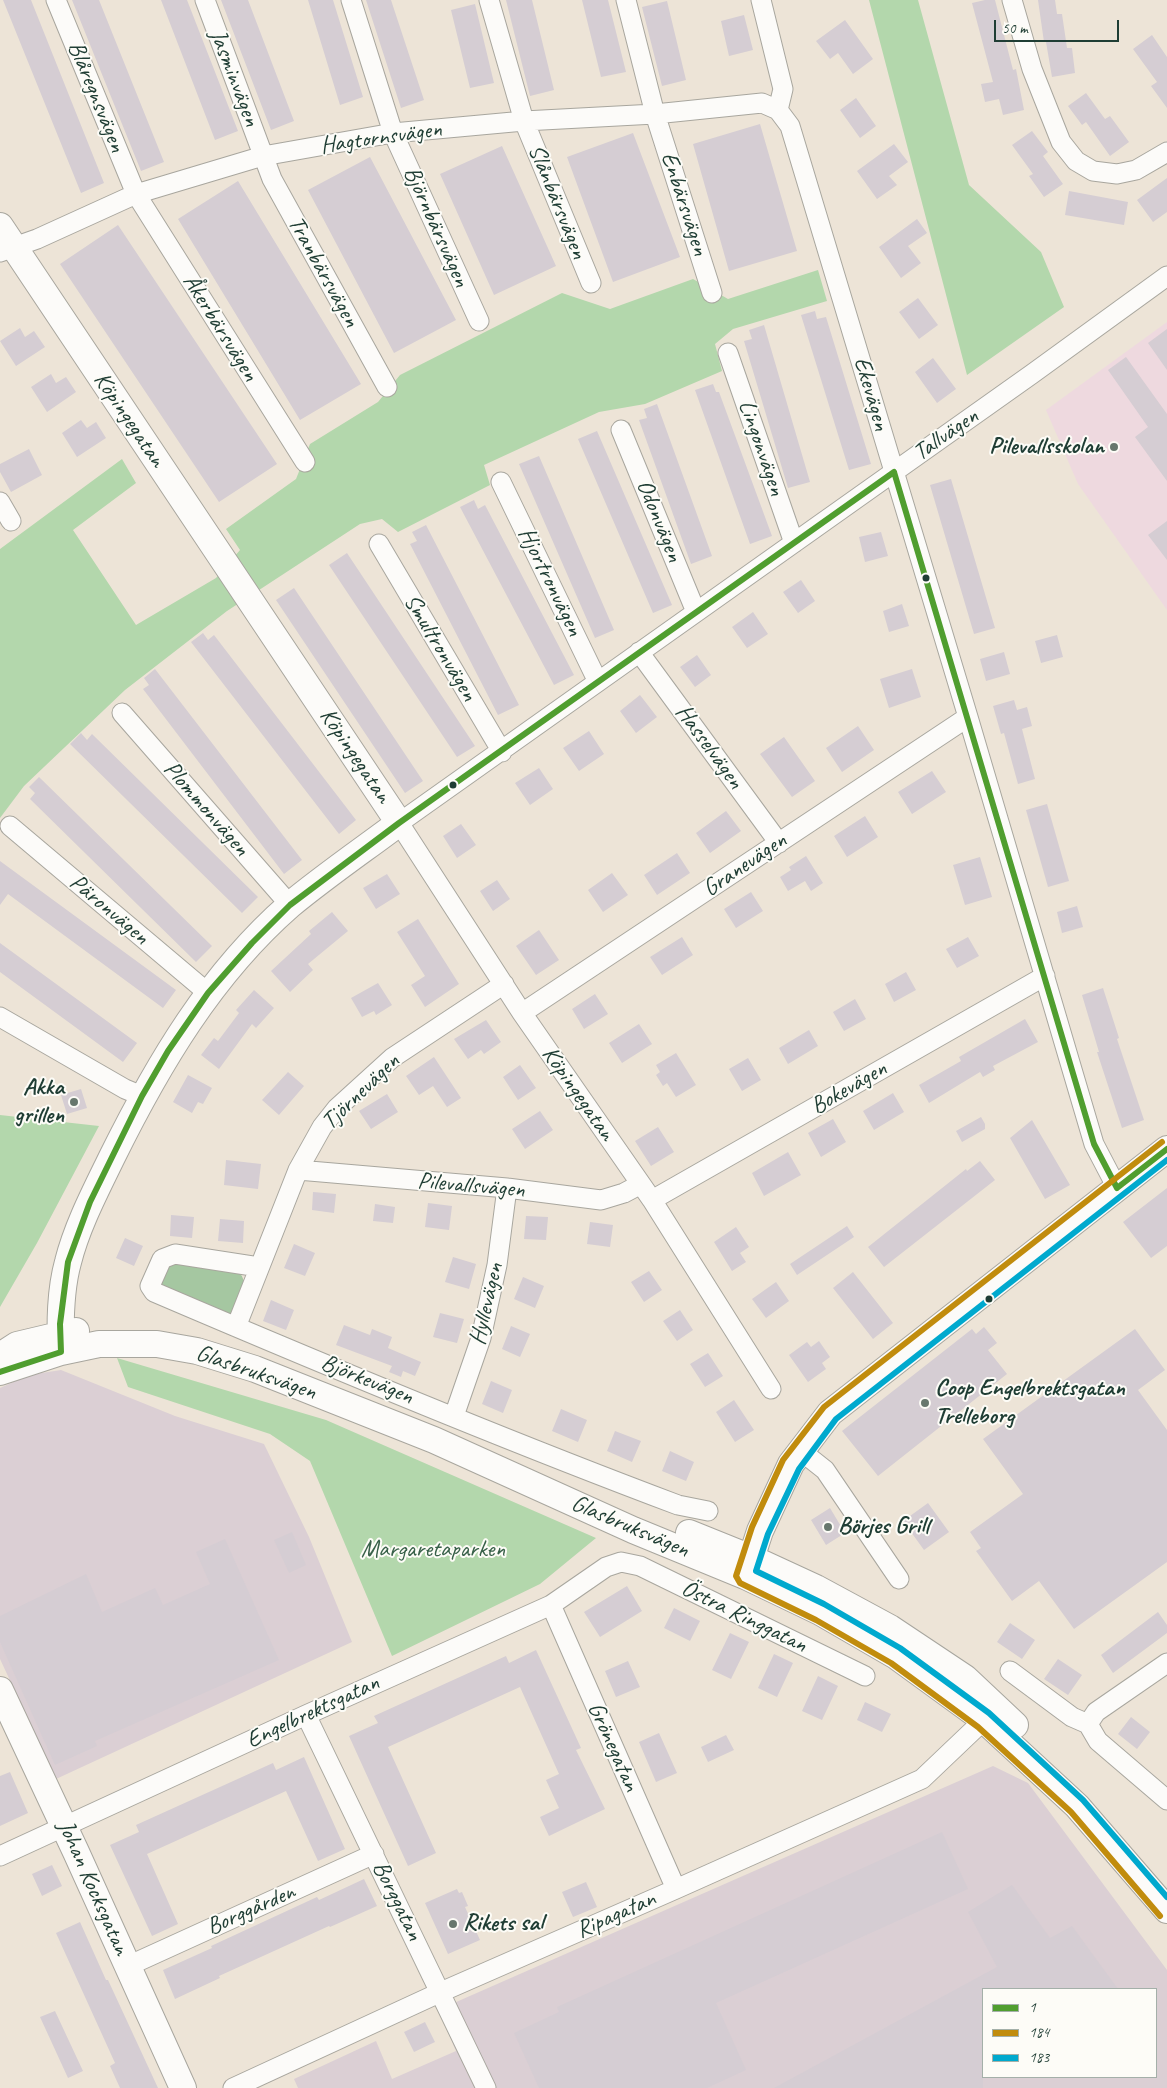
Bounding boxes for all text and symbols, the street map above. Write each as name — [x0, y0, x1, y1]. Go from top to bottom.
scale bar — [997, 10, 1122, 42]
text: 50 m — [1002, 19, 1028, 38]
street label: Jasminvägen — [202, 26, 266, 130]
street label: Blåregnsvägen — [61, 37, 131, 157]
street label: Hagtornsvägen — [319, 115, 443, 161]
street label: Slånbärsvägen — [521, 141, 593, 263]
street label: Enbärsvägen — [654, 149, 714, 259]
street label: Björnbärsvägen — [397, 162, 475, 292]
street label: Tranbärsvägen — [281, 212, 365, 332]
street label: Åkerbärsvägen — [176, 269, 264, 387]
street label: Ekevägen — [847, 354, 895, 434]
street label: Köpingegatan — [87, 367, 171, 473]
street label: Lingonvägen — [731, 396, 791, 500]
street label: Tallvägen — [908, 402, 984, 468]
place label: Pilevallsskolan — [989, 433, 1104, 461]
marker: Pilevallsskolan — [1108, 441, 1120, 453]
street label: Odonvägen — [630, 476, 688, 566]
street label: Hjortronvägen — [511, 523, 589, 641]
unlabelled marker — [921, 573, 931, 583]
street label: Smultronvägen — [397, 589, 483, 707]
street label: Hasselvägen — [669, 699, 749, 795]
street label: Köpingegatan — [313, 703, 397, 809]
street label: Plommonvägen — [157, 755, 255, 863]
unlabelled marker — [448, 780, 458, 790]
street label: Granevägen — [698, 827, 792, 903]
street label: Päronvägen — [63, 868, 155, 952]
street label: Köpingegatan — [535, 1041, 621, 1147]
street label: Tjörnevägen — [316, 1048, 406, 1136]
street label: Bokevägen — [806, 1055, 892, 1121]
place label: Akka grillen — [14, 1074, 64, 1130]
marker: Akka grillen — [68, 1096, 80, 1108]
street label: Pilevallsvägen — [416, 1167, 526, 1205]
street label: Hyllevägen — [464, 1260, 510, 1348]
unlabelled marker — [984, 1294, 994, 1304]
street label: Glasbruksvägen — [192, 1339, 320, 1407]
street label: Björkevägen — [317, 1349, 417, 1411]
place label: Coop Engelbrektsgatan Trelleborg — [935, 1375, 1125, 1431]
marker: Coop Engelbrektsgatan Trelleborg — [919, 1397, 931, 1409]
street label: Glasbruksvägen — [567, 1489, 693, 1565]
place label: Börjes Grill — [838, 1513, 929, 1541]
marker: Börjes Grill — [822, 1521, 834, 1533]
park label: Margaretaparken — [361, 1536, 505, 1564]
street label: Östra Ringgatan — [676, 1574, 812, 1660]
street label: Engelbrektsgatan — [242, 1669, 384, 1755]
street label: Grönegatan — [581, 1698, 645, 1796]
street label: Johan Kocksgatan — [50, 1816, 136, 1960]
street label: Borggatan — [365, 1857, 429, 1945]
street label: Borggården — [202, 1878, 300, 1942]
street label: Ripagatan — [572, 1885, 660, 1945]
place label: Rikets sal — [463, 1910, 543, 1938]
marker: Rikets sal — [447, 1918, 459, 1930]
legend — [982, 1988, 1157, 2078]
text: 1 — [1029, 1998, 1036, 2017]
text: 184 — [1029, 2023, 1049, 2042]
text: 183 — [1029, 2048, 1049, 2067]

